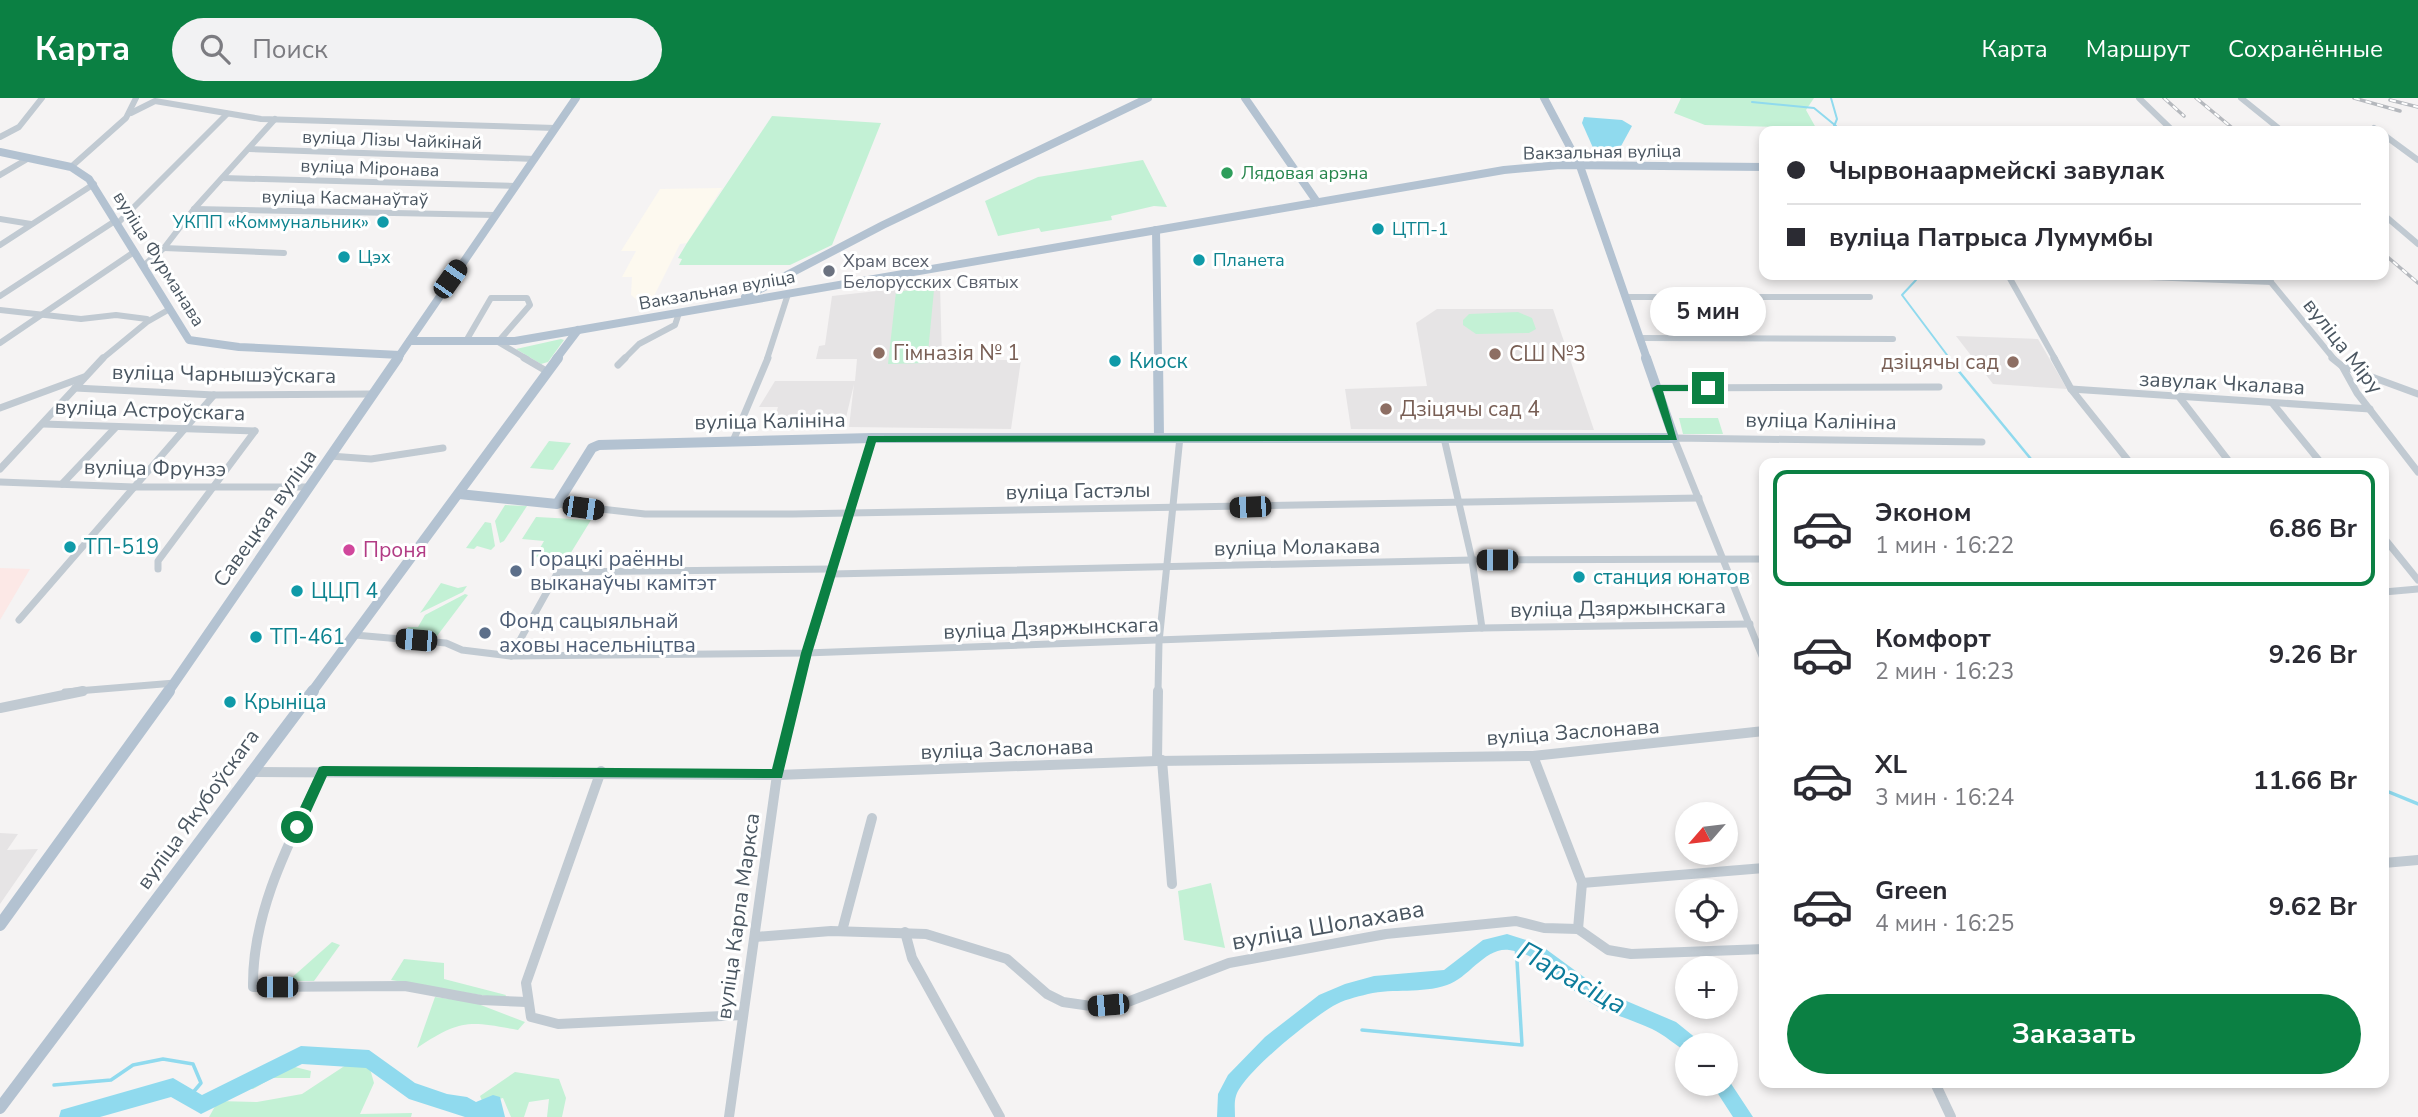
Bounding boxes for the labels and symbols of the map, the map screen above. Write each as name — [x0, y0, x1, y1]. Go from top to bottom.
street label: вуліца Лізы Чайкінай — [302, 125, 482, 155]
street label: Вакзальная вуліца — [1523, 139, 1681, 165]
street label: вуліца Міронава — [300, 154, 440, 182]
place label: Лядовая арэна — [1241, 161, 1368, 185]
marker: Лядовая арэна — [1219, 165, 1235, 181]
street label: вуліца Касманаўтаў — [261, 185, 429, 211]
street label: вуліца Фурманава — [108, 187, 210, 331]
place label: УКПП «Коммунальник» — [172, 210, 369, 234]
marker: УКПП «Коммунальник» — [375, 214, 391, 230]
place label: ЦТП-1 — [1392, 217, 1449, 241]
marker: ЦТП-1 — [1370, 221, 1386, 237]
place label: Цэх — [358, 245, 391, 269]
place label: Планета — [1213, 248, 1285, 272]
marker: Цэх — [336, 249, 352, 265]
place label: Храм всех Белорусских Святых — [843, 249, 1019, 294]
marker: Планета — [1191, 252, 1207, 268]
car — [430, 256, 471, 302]
marker: Храм всех Белорусских Святых — [821, 263, 837, 279]
street label: Вакзальная вуліца — [637, 264, 797, 316]
callout: 5 мин — [1650, 286, 1766, 336]
street label: вуліца Міру — [2297, 292, 2389, 400]
place label: Гімназія № 1 — [893, 339, 1020, 367]
place label: СШ №3 — [1509, 340, 1586, 368]
marker: Гімназія № 1 — [871, 345, 887, 361]
marker: СШ №3 — [1487, 346, 1503, 362]
place label: Киоск — [1129, 347, 1189, 375]
place label: дзіцячы сад — [1881, 348, 1999, 376]
marker: Киоск — [1107, 353, 1123, 369]
marker: дзіцячы сад — [2005, 354, 2021, 370]
street label: вуліца Чарнышэўскага — [112, 358, 336, 390]
street label: завулак Чкалава — [2138, 365, 2306, 401]
route end — [1692, 372, 1724, 404]
street label: вуліца Астроўскага — [54, 393, 246, 427]
place label: Дзіцячы сад 4 — [1400, 395, 1540, 423]
marker: Дзіцячы сад 4 — [1378, 401, 1394, 417]
street label: вуліца Калініна — [694, 406, 846, 436]
street label: вуліца Калініна — [1745, 406, 1897, 436]
street label: Савецкая вуліца — [207, 443, 323, 593]
street label: вуліца Фрунзэ — [84, 453, 226, 483]
street label: вуліца Гастэлы — [1005, 476, 1151, 506]
car — [561, 495, 606, 521]
car — [1229, 496, 1272, 518]
street label: вуліца Молакава — [1214, 532, 1380, 562]
place label: ТП-519 — [84, 533, 159, 561]
place label: Проня — [363, 536, 427, 564]
marker: ТП-519 — [62, 539, 78, 555]
marker: Проня — [341, 542, 357, 558]
place label: Горацкі раённы выканаўчы камітэт — [530, 545, 717, 597]
car — [1477, 550, 1519, 571]
marker: Горацкі раённы выканаўчы камітэт — [508, 563, 524, 579]
place label: станция юнатов — [1593, 563, 1750, 591]
marker: станция юнатов — [1571, 569, 1587, 585]
place label: ЦЦП 4 — [311, 577, 378, 605]
marker: ЦЦП 4 — [289, 583, 305, 599]
street label: вуліца Дзяржынскага — [1510, 592, 1726, 624]
place label: Фонд сацыяльнай аховы насельніцтва — [499, 607, 696, 659]
street label: вуліца Дзяржынскага — [943, 610, 1159, 646]
place label: ТП-461 — [270, 623, 345, 651]
marker: Фонд сацыяльнай аховы насельніцтва — [477, 625, 493, 641]
car — [395, 628, 438, 652]
marker: ТП-461 — [248, 629, 264, 645]
place label: Крыніца — [244, 688, 327, 716]
marker: Крыніца — [222, 694, 238, 710]
street label: вуліца Заслонава — [1486, 712, 1660, 752]
street label: вуліца Якубоўскага — [130, 723, 266, 895]
street label: вуліца Заслонава — [920, 732, 1094, 766]
north arrow — [1675, 802, 1738, 864]
route start — [281, 811, 313, 843]
street label: вуліца Карла Маркса — [710, 811, 766, 1021]
street label: вуліца Шолахава — [1229, 892, 1427, 958]
water label: Парасіца — [1510, 932, 1634, 1024]
car — [257, 977, 299, 998]
car — [1087, 993, 1130, 1017]

